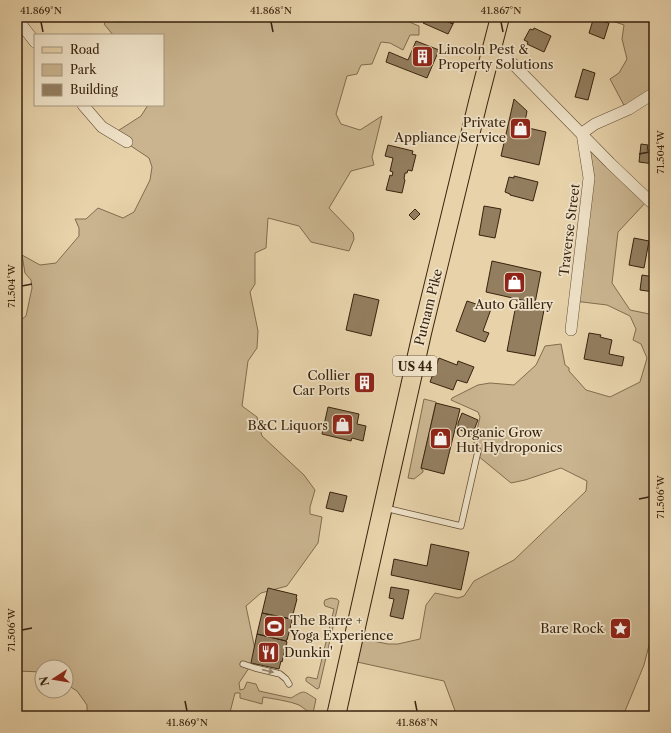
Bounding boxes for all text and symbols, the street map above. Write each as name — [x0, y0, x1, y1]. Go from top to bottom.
text: 41.869°N — [20, 4, 62, 17]
text: 41.868°N — [250, 4, 292, 17]
text: 41.867°N — [481, 4, 521, 17]
legend — [34, 34, 164, 106]
place label: Lincoln Pest & Property Solutions — [438, 41, 554, 72]
text: Road — [70, 42, 100, 57]
building icon: Lincoln Pest & Property Solutions — [410, 43, 436, 69]
text: Park — [70, 62, 97, 77]
text: Building — [70, 82, 118, 97]
place label: Private Appliance Service — [393, 114, 506, 145]
shop icon: Private Appliance Service — [508, 116, 534, 142]
text: 71.504°W — [654, 129, 667, 174]
street label: Traverse Street — [555, 182, 583, 277]
text: 71.504°W — [5, 263, 18, 308]
street label: Putnam Pike — [411, 267, 445, 347]
shop icon: Auto Gallery — [501, 269, 527, 295]
place label: Auto Gallery — [474, 296, 554, 312]
road number: US 44 — [393, 356, 437, 376]
place label: Collier Car Ports — [292, 367, 351, 398]
building icon: Collier Car Ports — [352, 369, 378, 395]
shop icon: B&C Liquors — [330, 412, 356, 438]
place label: B&C Liquors — [248, 417, 328, 433]
place label: Organic Grow Hut Hydroponics — [456, 424, 563, 455]
shop icon: Organic Grow Hut Hydroponics — [427, 426, 453, 452]
text: 71.506°W — [654, 474, 667, 519]
text: 71.506°W — [5, 607, 18, 652]
place label: The Barre + Yoga Experience — [289, 612, 393, 643]
sports icon: The Barre + Yoga Experience — [262, 614, 288, 640]
place icon: Bare Rock — [607, 615, 633, 641]
place label: Bare Rock — [540, 620, 604, 636]
restaurant icon: Dunkin' — [256, 639, 282, 665]
place label: Dunkin' — [284, 644, 333, 660]
north arrow — [34, 659, 74, 699]
one-way arrow — [262, 668, 274, 674]
text: N — [36, 675, 52, 687]
text: 41.869°N — [166, 716, 208, 729]
text: 41.868°N — [396, 716, 438, 729]

